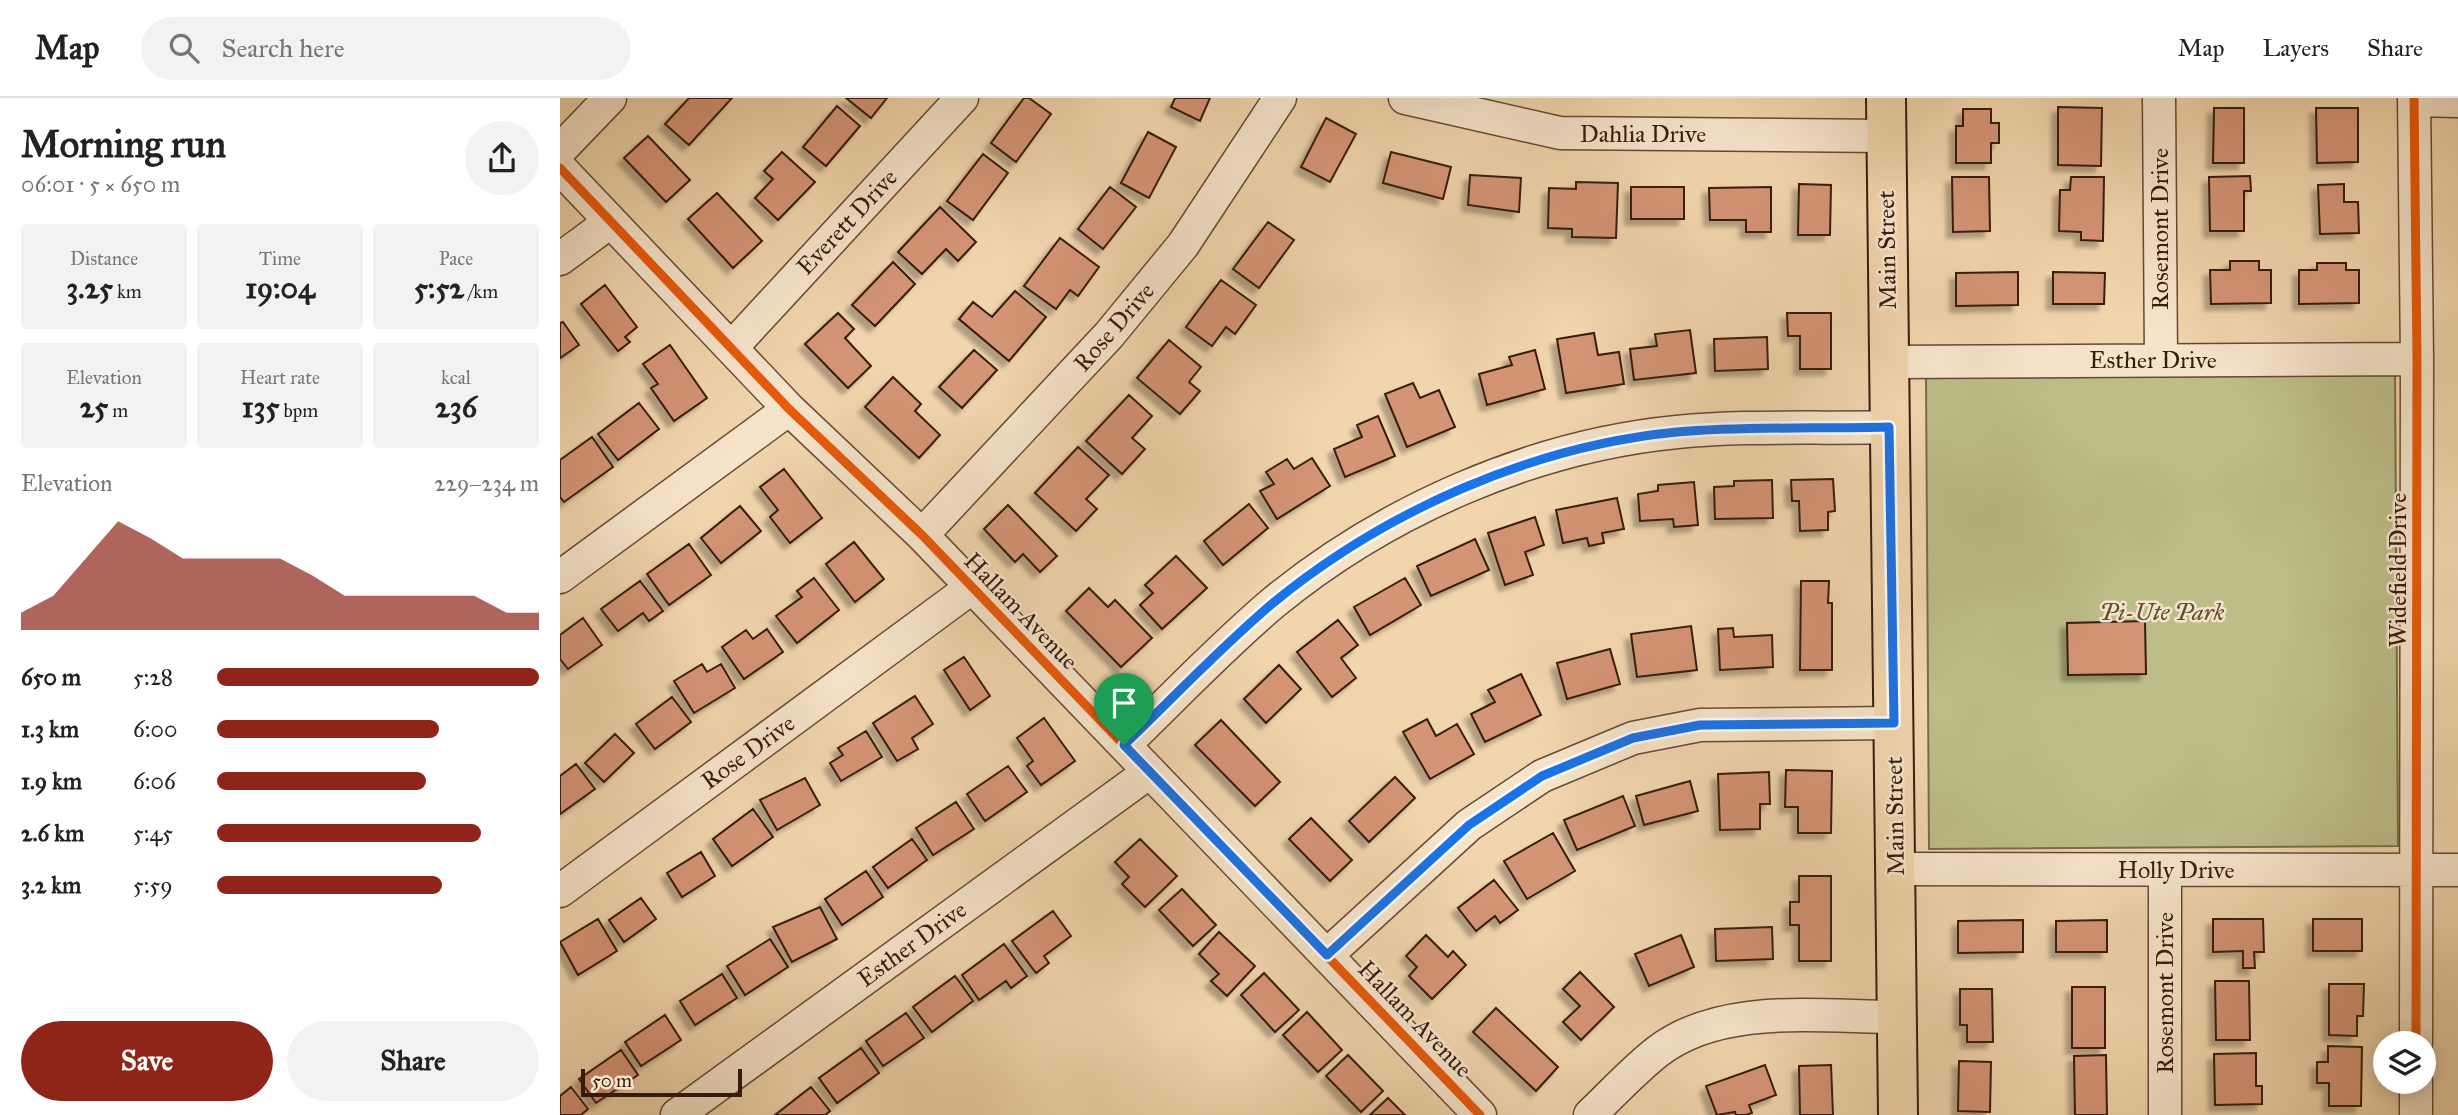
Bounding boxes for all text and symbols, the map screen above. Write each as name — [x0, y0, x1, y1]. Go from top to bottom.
search box — [141, 17, 631, 80]
text: Map — [35, 28, 99, 68]
icon: search — [165, 29, 203, 67]
text: Search here — [221, 32, 345, 64]
text: Map — [2178, 33, 2225, 63]
text: Layers — [2263, 33, 2329, 63]
text: Share — [2367, 33, 2423, 63]
street label: Dahlia Drive — [1580, 119, 1706, 149]
text: Morning run — [21, 121, 226, 167]
button: share — [465, 121, 539, 195]
street label: Rosemont Drive — [2145, 148, 2175, 310]
street label: Everett Drive — [790, 163, 904, 281]
text: 06:01 · 5 × 650 m — [21, 170, 180, 198]
street label: Main Street — [1871, 190, 1903, 310]
text: Distance — [70, 247, 138, 270]
text: Time — [259, 247, 301, 270]
text: Pace — [439, 247, 473, 270]
text: 3.25 — [66, 270, 113, 306]
text: 19:04 — [245, 270, 315, 306]
text: 5:52 — [414, 270, 464, 306]
street label: Rose Drive — [1067, 276, 1161, 378]
text: km — [113, 280, 142, 303]
text: /km — [464, 280, 498, 303]
street label: Esther Drive — [2089, 345, 2217, 375]
text: Elevation — [66, 366, 142, 389]
text: Heart rate — [240, 366, 320, 389]
text: kcal — [441, 366, 471, 389]
text: 25 — [80, 389, 108, 425]
text: 135 — [242, 389, 280, 425]
text: 236 — [435, 389, 477, 425]
text: m — [108, 399, 128, 422]
text: bpm — [280, 399, 318, 422]
text: Elevation — [21, 469, 112, 497]
text: 229–234 m — [434, 469, 539, 497]
street label: Widefield Drive — [2383, 493, 2413, 647]
street label: Hallam Avenue — [958, 546, 1084, 676]
park label: Pi-Ute Park — [2100, 597, 2225, 627]
text: 650 m — [21, 663, 81, 691]
text: 5:28 — [133, 663, 173, 691]
pin — [1094, 673, 1154, 745]
icon: arrive — [1105, 684, 1143, 722]
street label: Rose Drive — [695, 708, 801, 796]
text: 1.3 km — [21, 715, 79, 743]
text: 6:00 — [133, 715, 177, 743]
street label: Main Street — [1879, 756, 1911, 876]
text: 1.9 km — [21, 767, 82, 795]
text: 6:06 — [133, 767, 176, 795]
text: 2.6 km — [21, 819, 84, 847]
text: 5:45 — [133, 819, 173, 847]
street label: Holly Drive — [2117, 855, 2235, 885]
text: 3.2 km — [21, 871, 81, 899]
text: 5:59 — [133, 871, 173, 899]
street label: Esther Drive — [852, 894, 972, 994]
street label: Rosemont Drive — [2150, 912, 2180, 1074]
street label: Hallam Avenue — [1352, 954, 1478, 1084]
button: Save — [21, 1021, 273, 1101]
button: Share — [287, 1021, 539, 1101]
map controls — [2373, 1031, 2436, 1094]
button: layers — [2373, 1031, 2436, 1094]
scale bar — [581, 1066, 742, 1098]
text: 50 m — [592, 1069, 632, 1092]

